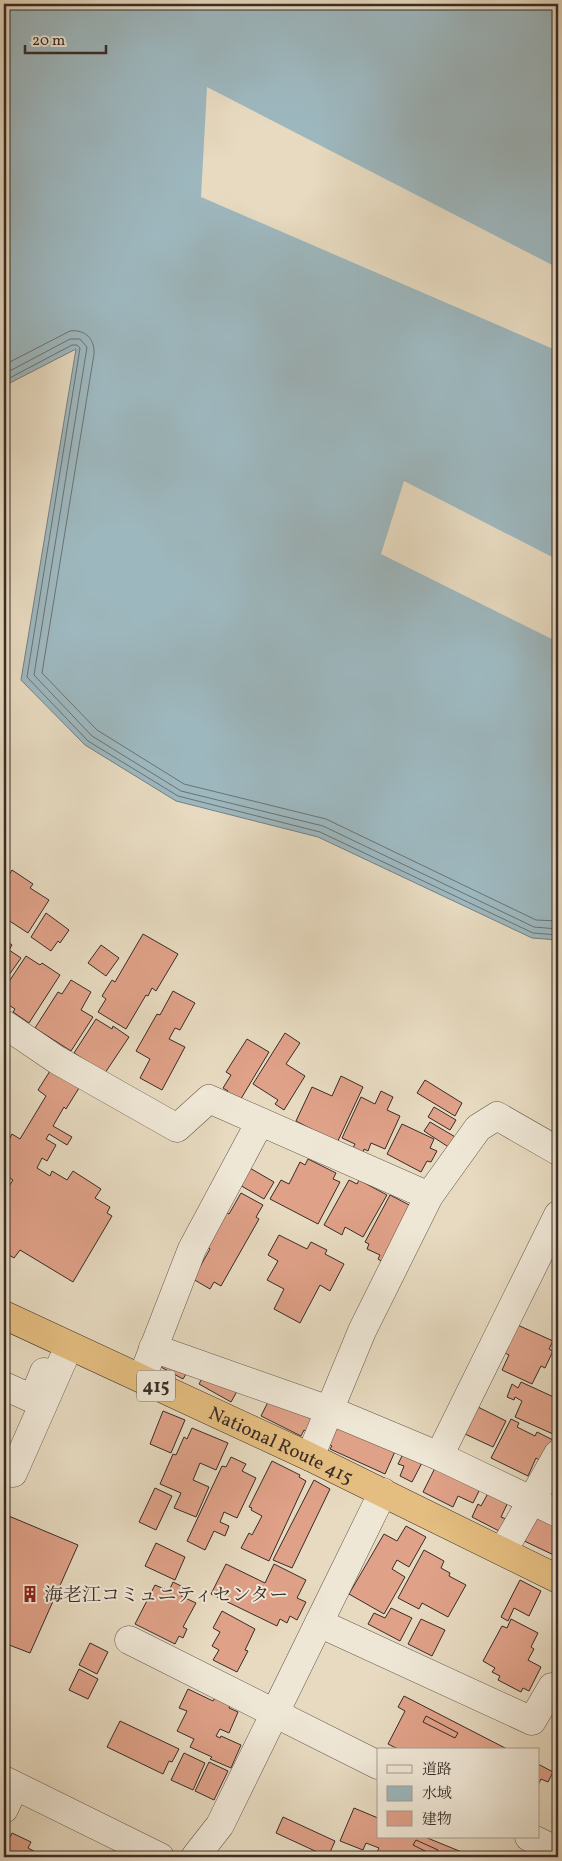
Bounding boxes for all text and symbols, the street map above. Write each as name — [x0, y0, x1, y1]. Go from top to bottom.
scale bar — [25, 22, 106, 54]
text: 20 m — [32, 31, 65, 52]
road number: 415 — [137, 1370, 175, 1402]
street label: National Route 415 — [204, 1401, 357, 1491]
place label: 海老江コミュニティセンター — [44, 1583, 288, 1609]
building icon: 海老江コミュニティセンター — [20, 1584, 40, 1604]
legend — [377, 1748, 540, 1838]
text: 道路 — [422, 1760, 452, 1781]
text: 水域 — [422, 1784, 452, 1805]
text: 建物 — [422, 1810, 452, 1831]

